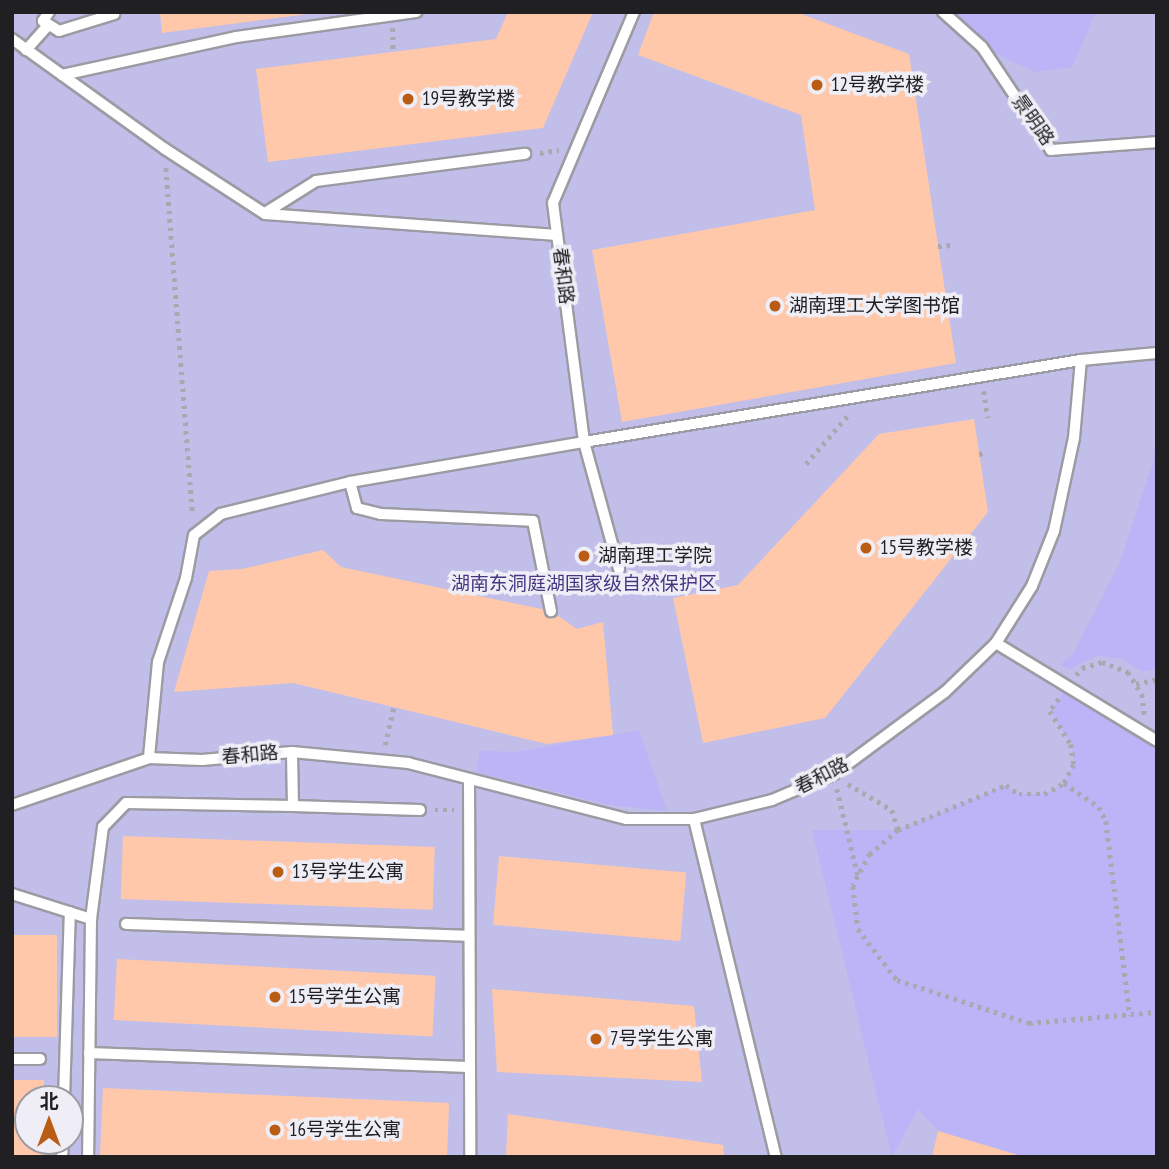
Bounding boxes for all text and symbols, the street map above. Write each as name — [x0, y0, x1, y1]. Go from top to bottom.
place label: 12号教学楼 — [831, 74, 924, 96]
marker: 12号教学楼 — [809, 77, 825, 93]
place label: 19号教学楼 — [422, 88, 515, 110]
street label: 景明路 — [1007, 90, 1059, 150]
marker: 19号教学楼 — [400, 91, 416, 107]
street label: 春和路 — [548, 246, 578, 306]
place label: 湖南理工大学图书馆 — [789, 295, 960, 317]
marker: 湖南理工大学图书馆 — [767, 298, 783, 314]
place label: 15号教学楼 — [880, 537, 973, 559]
marker: 15号教学楼 — [858, 540, 874, 556]
place label: 湖南理工学院 — [598, 545, 712, 567]
marker: 湖南理工学院 — [576, 548, 592, 564]
park label: 湖南东洞庭湖国家级自然保护区 — [451, 573, 717, 595]
street label: 春和路 — [221, 741, 279, 769]
street label: 春和路 — [791, 753, 853, 799]
place label: 13号学生公寓 — [292, 861, 404, 883]
marker: 13号学生公寓 — [270, 864, 286, 880]
place label: 15号学生公寓 — [289, 986, 401, 1008]
marker: 15号学生公寓 — [267, 989, 283, 1005]
place label: 7号学生公寓 — [610, 1028, 714, 1050]
marker: 7号学生公寓 — [588, 1031, 604, 1047]
north arrow — [14, 1085, 84, 1155]
text: 北 — [39, 1089, 59, 1113]
place label: 16号学生公寓 — [289, 1119, 401, 1141]
marker: 16号学生公寓 — [267, 1122, 283, 1138]

